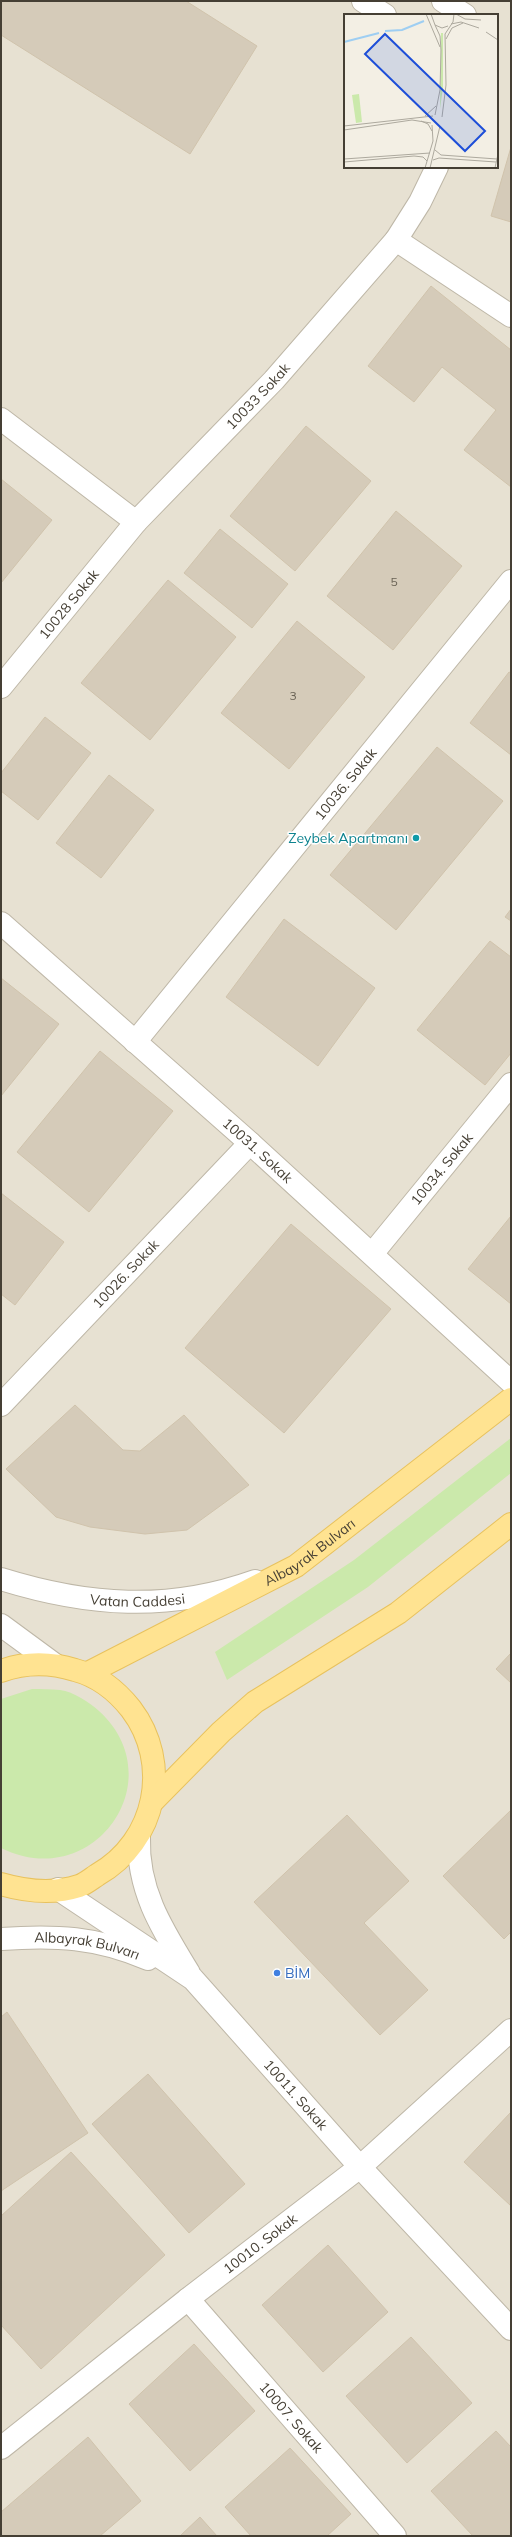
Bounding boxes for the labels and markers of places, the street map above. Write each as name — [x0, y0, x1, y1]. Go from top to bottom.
place label: Zeybek Apartmanı — [288, 829, 408, 847]
marker: Zeybek Apartmanı — [411, 833, 421, 843]
place label: BİM — [285, 1964, 310, 1982]
marker: BİM — [272, 1968, 282, 1978]

